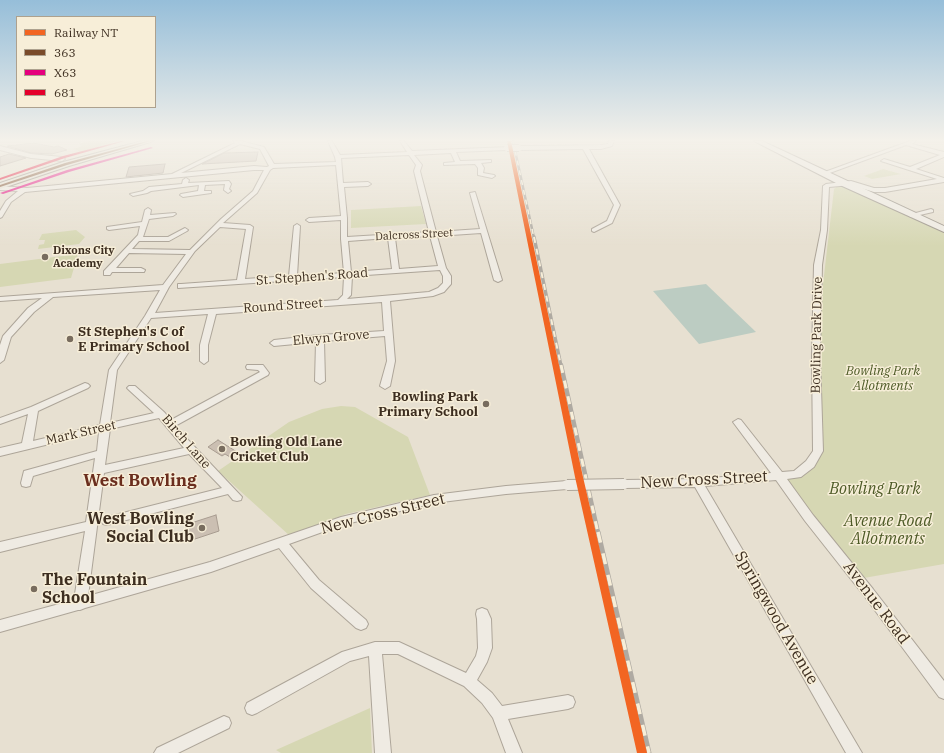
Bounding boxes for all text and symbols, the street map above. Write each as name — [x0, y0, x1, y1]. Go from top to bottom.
legend — [16, 16, 156, 108]
text: Railway NT — [54, 25, 118, 40]
text: 363 — [54, 45, 76, 60]
text: X63 — [54, 65, 76, 80]
text: 681 — [54, 85, 76, 100]
street label: Dalcross Street — [375, 226, 453, 244]
place label: Dixons City Academy — [53, 244, 115, 270]
marker: Dixons City Academy — [40, 252, 50, 262]
street label: St. Stephen's Road — [255, 265, 369, 289]
street label: Bowling Park Drive — [808, 277, 826, 393]
street label: Round Street — [243, 295, 323, 317]
place label: St Stephen's C of E Primary School — [78, 324, 189, 355]
street label: Elwyn Grove — [292, 327, 370, 349]
marker: St Stephen's C of E Primary School — [65, 334, 75, 344]
park label: Bowling Park Allotments — [846, 363, 920, 394]
place label: Bowling Park Primary School — [378, 389, 478, 420]
marker: Bowling Park Primary School — [481, 399, 491, 409]
street label: Birch Lane — [158, 412, 214, 472]
street label: Mark Street — [45, 417, 117, 449]
place label: Bowling Old Lane Cricket Club — [230, 434, 342, 465]
marker: Bowling Old Lane Cricket Club — [217, 444, 227, 454]
street label: New Cross Street — [640, 467, 768, 493]
district label: West Bowling — [83, 471, 197, 491]
park label: Bowling Park — [829, 479, 921, 499]
street label: New Cross Street — [319, 489, 447, 539]
place label: West Bowling Social Club — [87, 509, 194, 547]
park label: Avenue Road Allotments — [844, 511, 932, 549]
marker: West Bowling Social Club — [197, 523, 207, 533]
street label: Springwood Avenue — [730, 548, 822, 688]
street label: Avenue Road — [839, 558, 913, 648]
place label: The Fountain School — [42, 570, 147, 608]
marker: The Fountain School — [29, 584, 39, 594]

